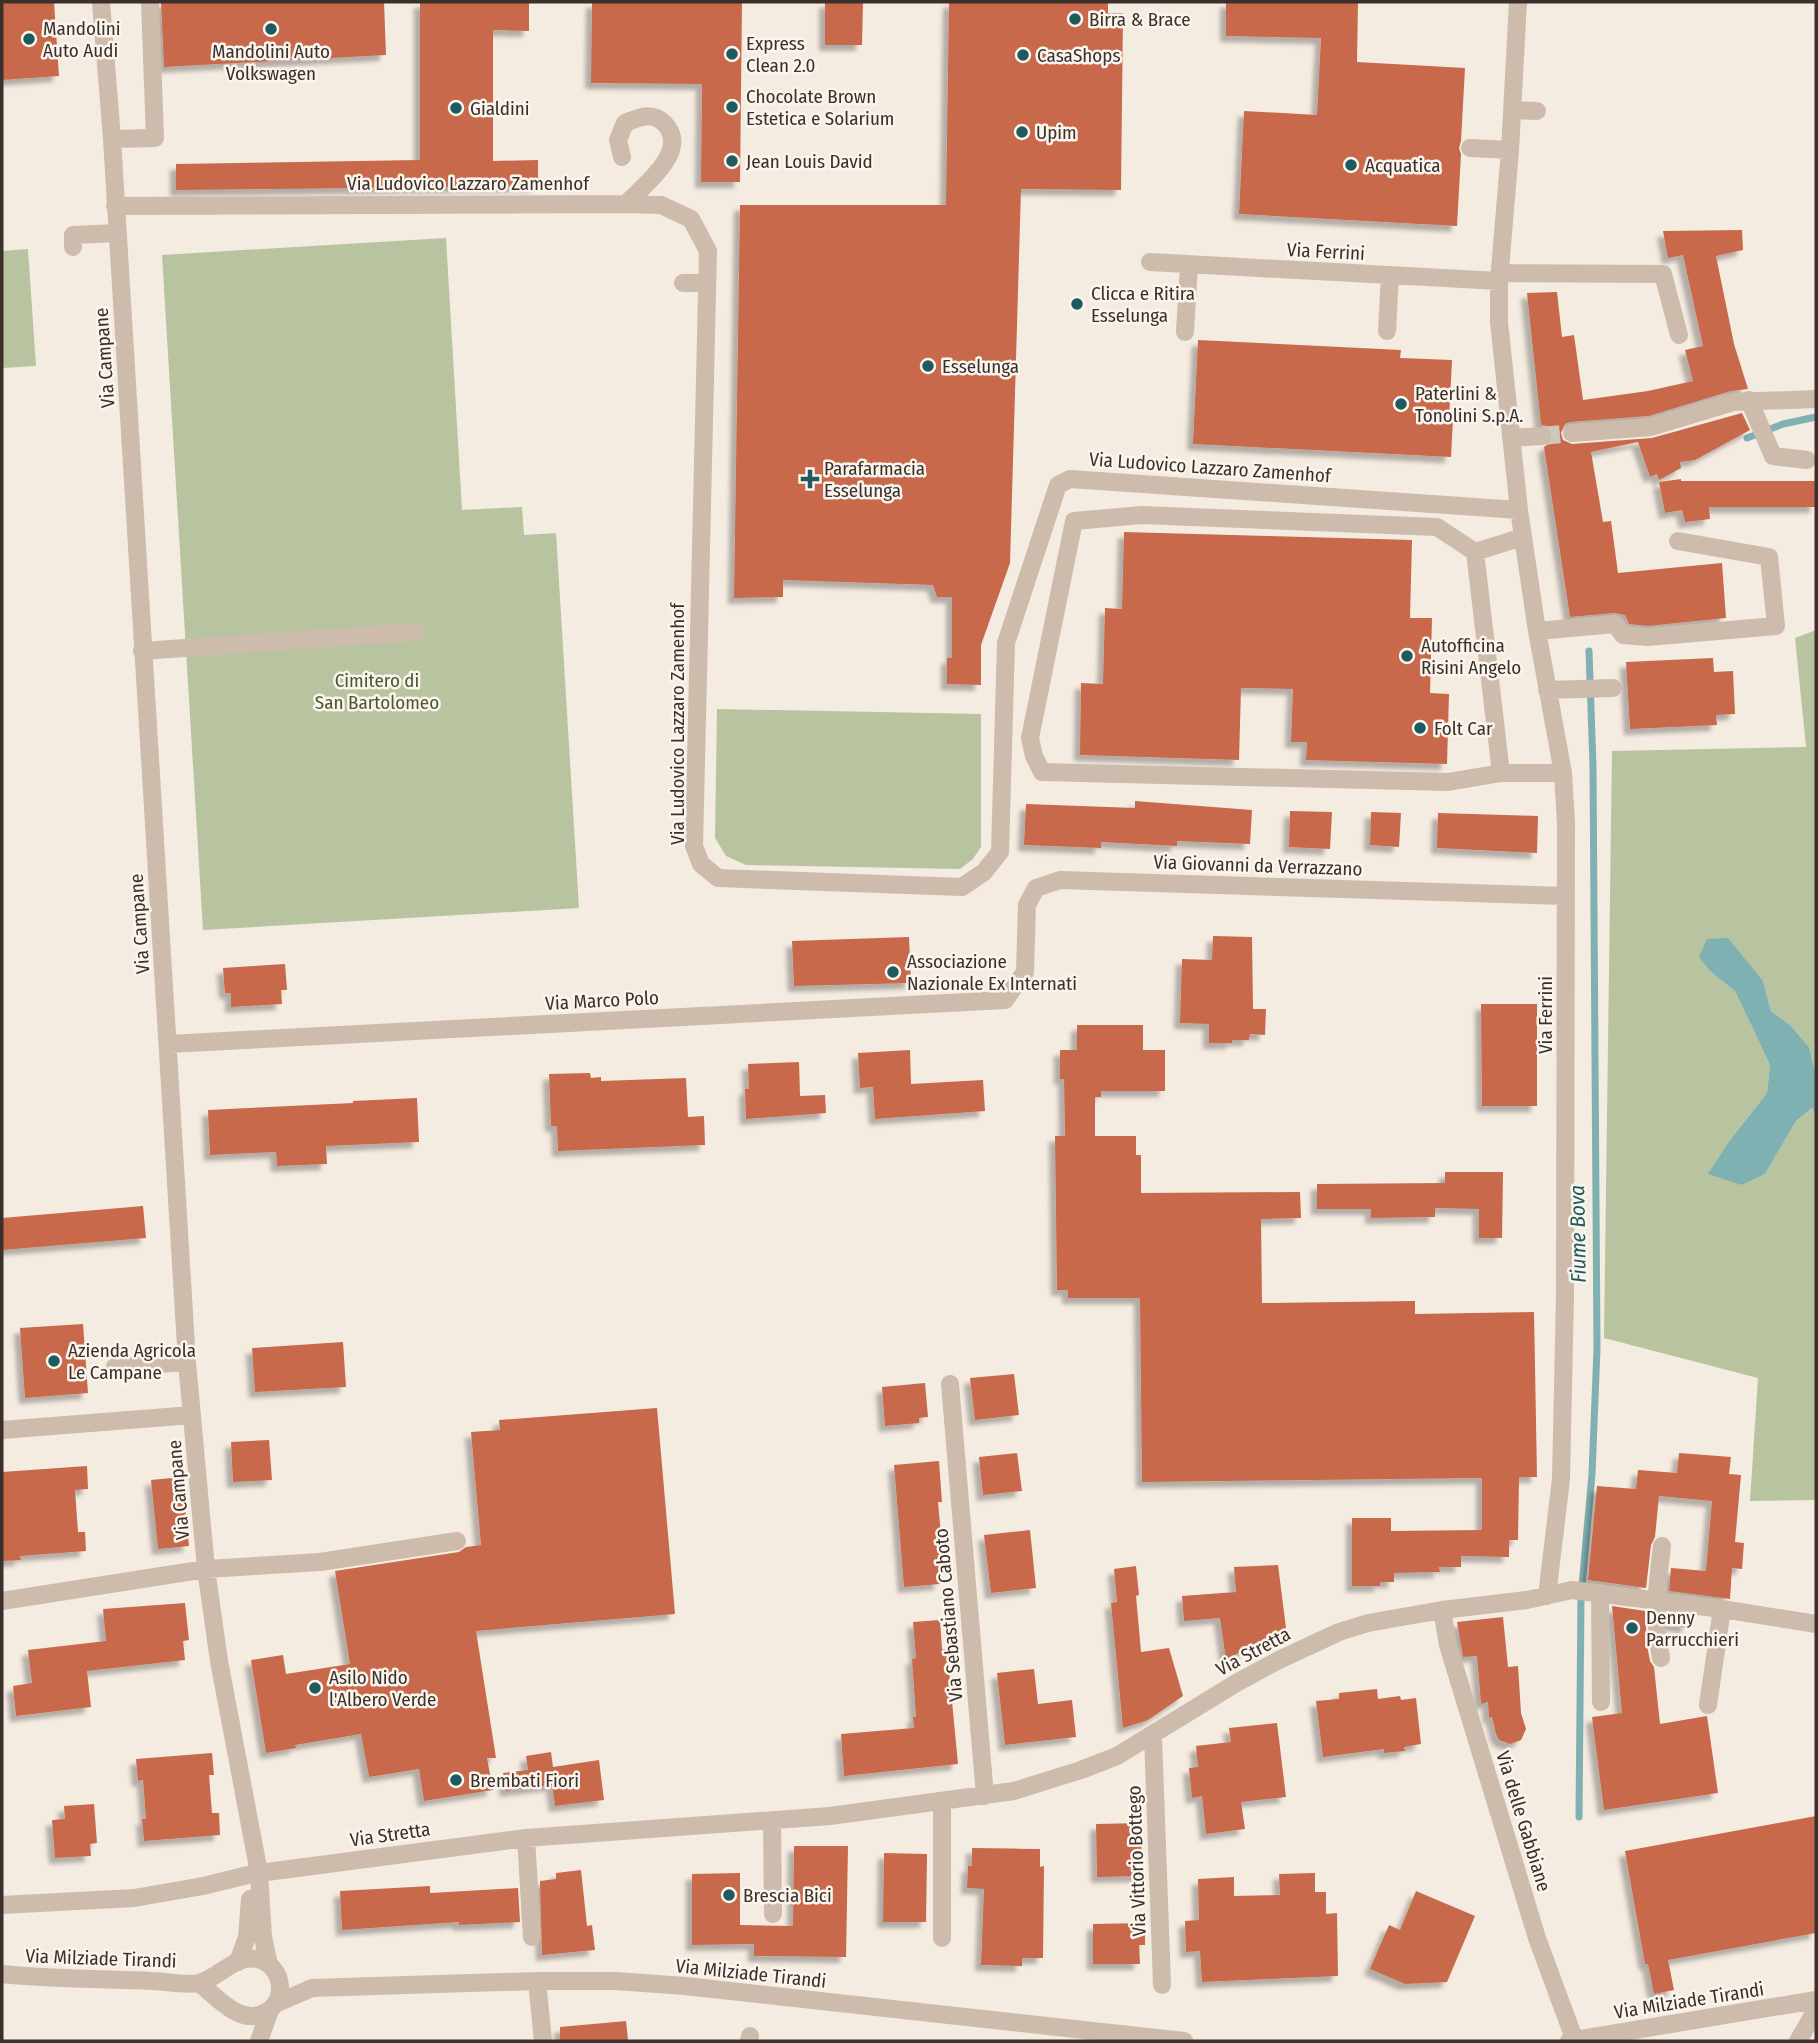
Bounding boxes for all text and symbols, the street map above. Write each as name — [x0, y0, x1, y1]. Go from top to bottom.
place label: Birra & Brace — [1089, 8, 1191, 31]
marker: Birra & Brace — [1067, 11, 1083, 27]
place label: Mandolini Auto Audi — [43, 17, 121, 62]
marker: Mandolini Auto Volkswagen — [263, 21, 279, 37]
marker: Mandolini Auto Audi — [21, 31, 37, 47]
place label: Express Clean 2.0 — [746, 32, 815, 77]
place label: Mandolini Auto Volkswagen — [212, 40, 330, 85]
place label: CasaShops — [1037, 44, 1121, 67]
marker: Express Clean 2.0 — [724, 46, 740, 62]
marker: CasaShops — [1015, 47, 1031, 63]
place label: Chocolate Brown Estetica e Solarium — [746, 85, 894, 130]
place label: Gialdini — [470, 97, 530, 120]
marker: Chocolate Brown Estetica e Solarium — [724, 99, 740, 115]
marker: Gialdini — [448, 100, 464, 116]
place label: Upim — [1036, 121, 1077, 144]
marker: Upim — [1014, 124, 1030, 140]
place label: Jean Louis David — [746, 150, 873, 173]
marker: Jean Louis David — [724, 153, 740, 169]
place label: Acquatica — [1365, 154, 1440, 177]
marker: Acquatica — [1343, 157, 1359, 173]
street label: Via Ludovico Lazzaro Zamenhof — [347, 172, 590, 195]
street label: Via Ferrini — [1286, 238, 1366, 265]
place label: Clicca e Ritira Esselunga — [1091, 282, 1195, 327]
marker: Clicca e Ritira Esselunga — [1069, 296, 1085, 312]
street label: Via Campane — [90, 307, 119, 409]
place label: Esselunga — [942, 355, 1019, 378]
marker: Esselunga — [920, 358, 936, 374]
place label: Paterlini & Tonolini S.p.A. — [1415, 382, 1523, 427]
marker: Paterlini & Tonolini S.p.A. — [1393, 396, 1409, 412]
street label: Via Ludovico Lazzaro Zamenhof — [1088, 448, 1333, 487]
place label: Parafarmacia Esselunga — [824, 457, 925, 502]
marker: Parafarmacia Esselunga — [802, 471, 818, 487]
street label: Via Ludovico Lazzaro Zamenhof — [666, 602, 689, 845]
place label: Autofficina Risini Angelo — [1421, 634, 1521, 679]
marker: Autofficina Risini Angelo — [1399, 648, 1415, 664]
park label: Cimitero di San Bartolomeo — [315, 669, 439, 714]
place label: Folt Car — [1434, 717, 1493, 740]
marker: Folt Car — [1412, 720, 1428, 736]
street label: Via Giovanni da Verrazzano — [1153, 850, 1363, 881]
street label: Via Campane — [125, 873, 154, 975]
place label: Associazione Nazionale Ex Internati — [907, 950, 1077, 995]
marker: Associazione Nazionale Ex Internati — [885, 964, 901, 980]
street label: Via Ferrini — [1534, 976, 1557, 1054]
street label: Via Marco Polo — [545, 986, 659, 1015]
water label: Fiume Bova — [1564, 1185, 1592, 1283]
place label: Azienda Agricola Le Campane — [68, 1339, 196, 1384]
marker: Azienda Agricola Le Campane — [46, 1353, 62, 1369]
street label: Via Campane — [163, 1439, 194, 1541]
street label: Via Sebastiano Caboto — [929, 1527, 968, 1703]
place label: Denny Parrucchieri — [1646, 1606, 1739, 1651]
marker: Denny Parrucchieri — [1624, 1620, 1640, 1636]
street label: Via Stretta — [1212, 1622, 1294, 1681]
place label: Asilo Nido l'Albero Verde — [329, 1666, 436, 1711]
marker: Asilo Nido l'Albero Verde — [307, 1680, 323, 1696]
street label: Via delle Gabbiane — [1491, 1748, 1556, 1894]
place label: Brembati Fiori — [470, 1769, 579, 1792]
marker: Brembati Fiori — [448, 1772, 464, 1788]
street label: Via Vittorio Bottego — [1122, 1785, 1151, 1937]
street label: Via Stretta — [348, 1817, 432, 1852]
place label: Brescia Bici — [743, 1884, 832, 1907]
marker: Brescia Bici — [721, 1887, 737, 1903]
street label: Via Milziade Tirandi — [25, 1944, 177, 1973]
street label: Via Milziade Tirandi — [675, 1954, 827, 1993]
street label: Via Milziade Tirandi — [1613, 1977, 1766, 2024]

